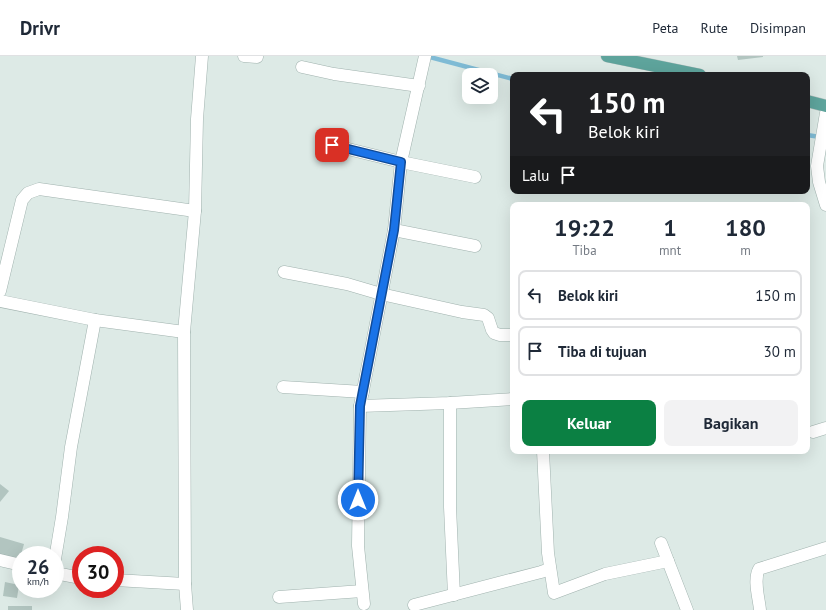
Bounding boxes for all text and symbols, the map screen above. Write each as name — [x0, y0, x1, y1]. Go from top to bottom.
text: Drivr — [20, 16, 60, 40]
text: Peta — [652, 19, 678, 37]
text: Rute — [700, 19, 728, 37]
text: Disimpan — [750, 19, 806, 37]
map controls — [462, 68, 498, 104]
button: layers — [462, 68, 498, 104]
text: 150 m — [588, 84, 665, 121]
icon: left — [522, 88, 574, 140]
text: Belok kiri — [588, 120, 660, 143]
pin — [315, 128, 349, 162]
icon: arrive — [321, 134, 343, 156]
icon: arrive — [557, 164, 579, 186]
text: Lalu — [522, 166, 549, 185]
text: 19:22 — [554, 212, 615, 243]
text: 1 — [663, 212, 677, 243]
text: 180 — [725, 212, 766, 243]
text: Tiba — [572, 242, 597, 259]
text: mnt — [659, 242, 681, 259]
text: m — [740, 242, 751, 259]
icon: left — [524, 284, 546, 306]
text: Belok kiri — [558, 286, 618, 305]
text: 150 m — [755, 286, 796, 305]
icon: arrive — [524, 340, 546, 362]
text: Tiba di tujuan — [558, 342, 647, 361]
text: 30 m — [763, 342, 796, 361]
button: Keluar — [522, 400, 656, 446]
button: Bagikan — [664, 400, 798, 446]
position arrow — [337, 479, 379, 521]
speed limit sign: 30 — [72, 546, 124, 598]
text: 26 — [27, 554, 49, 580]
text: km/h — [27, 575, 49, 588]

